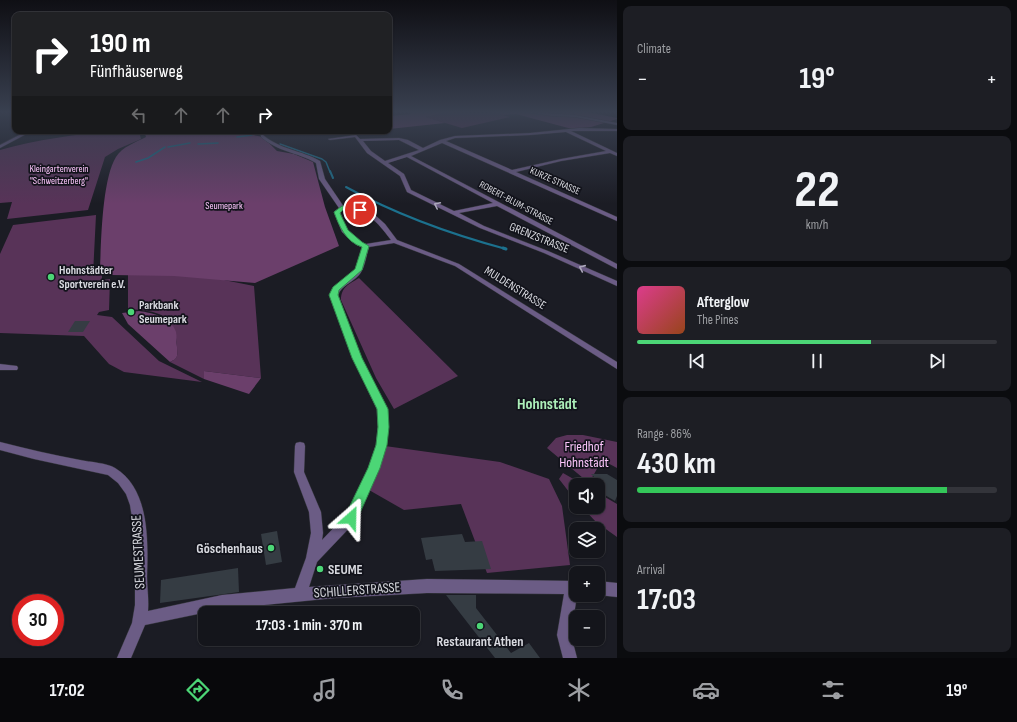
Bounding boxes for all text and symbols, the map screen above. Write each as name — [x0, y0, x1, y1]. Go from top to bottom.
text: 190 m — [90, 27, 151, 60]
icon: right — [24, 28, 76, 80]
text: Climate — [637, 41, 671, 57]
text: Fünfhäuserweg — [90, 61, 183, 82]
text: 19° — [799, 61, 835, 97]
text: − — [637, 66, 648, 93]
text: + — [986, 66, 997, 93]
icon: left — [128, 104, 150, 126]
icon: ahead — [170, 104, 192, 126]
icon: ahead — [212, 104, 234, 126]
icon: right — [254, 104, 276, 126]
text: 22 — [794, 159, 840, 222]
park label: Kleingartenverein "Schweitzerberg" — [29, 163, 89, 187]
street label: KURZE STRASSE — [528, 165, 582, 197]
street label: ROBERT-BLUM-STRASSE — [477, 178, 555, 228]
pin — [343, 193, 377, 227]
icon: arrive — [349, 199, 371, 221]
park label: Seumepark — [205, 200, 243, 212]
one-way arrow — [434, 202, 441, 210]
text: km/h — [806, 217, 828, 233]
street label: GRENZSTRASSE — [507, 219, 571, 257]
place label: Hohnstädter Sportverein e.V. — [59, 263, 126, 292]
street label: MULDENSTRASSE — [481, 263, 549, 313]
one-way arrow — [578, 265, 586, 273]
marker: Hohnstädter Sportverein e.V. — [46, 272, 56, 282]
text: Afterglow — [697, 293, 749, 312]
place label: Parkbank Seumepark — [139, 298, 187, 327]
marker: Parkbank Seumepark — [126, 307, 136, 317]
text: The Pines — [697, 312, 738, 328]
icon: previous — [686, 350, 708, 372]
icon: pause — [806, 350, 828, 372]
icon: next — [926, 350, 948, 372]
district label: Hohnstädt — [517, 395, 577, 414]
text: Range · 86% — [637, 426, 691, 442]
park label: Friedhof Hohnstädt — [559, 438, 609, 471]
text: 430 km — [637, 446, 716, 482]
map controls — [569, 478, 605, 646]
button: sound — [569, 478, 605, 514]
position arrow — [330, 497, 372, 539]
street label: SEUMESTRASSE — [128, 514, 148, 590]
button: layers — [569, 522, 605, 558]
place label: Göschenhaus — [196, 540, 263, 557]
marker: Göschenhaus — [266, 543, 276, 553]
place label: SEUME — [328, 561, 363, 578]
text: Arrival — [637, 562, 665, 578]
marker: SEUME — [315, 564, 325, 574]
button: + — [569, 566, 605, 602]
street label: SCHILLERSTRASSE — [313, 578, 401, 602]
text: 17:03 — [637, 582, 696, 618]
speed limit sign: 30 — [12, 594, 64, 646]
button: − — [569, 610, 605, 646]
text: 17:03 · 1 min · 370 m — [256, 616, 362, 635]
marker: Restaurant Athen — [475, 621, 485, 631]
place label: Restaurant Athen — [436, 633, 524, 650]
icon: directions — [184, 676, 212, 704]
icon: music — [311, 676, 339, 704]
icon: phone — [438, 676, 466, 704]
icon: climate — [565, 676, 593, 704]
icon: car — [692, 676, 720, 704]
icon: filters — [819, 676, 847, 704]
text: 17:02 — [50, 680, 85, 701]
text: 19° — [946, 680, 967, 701]

